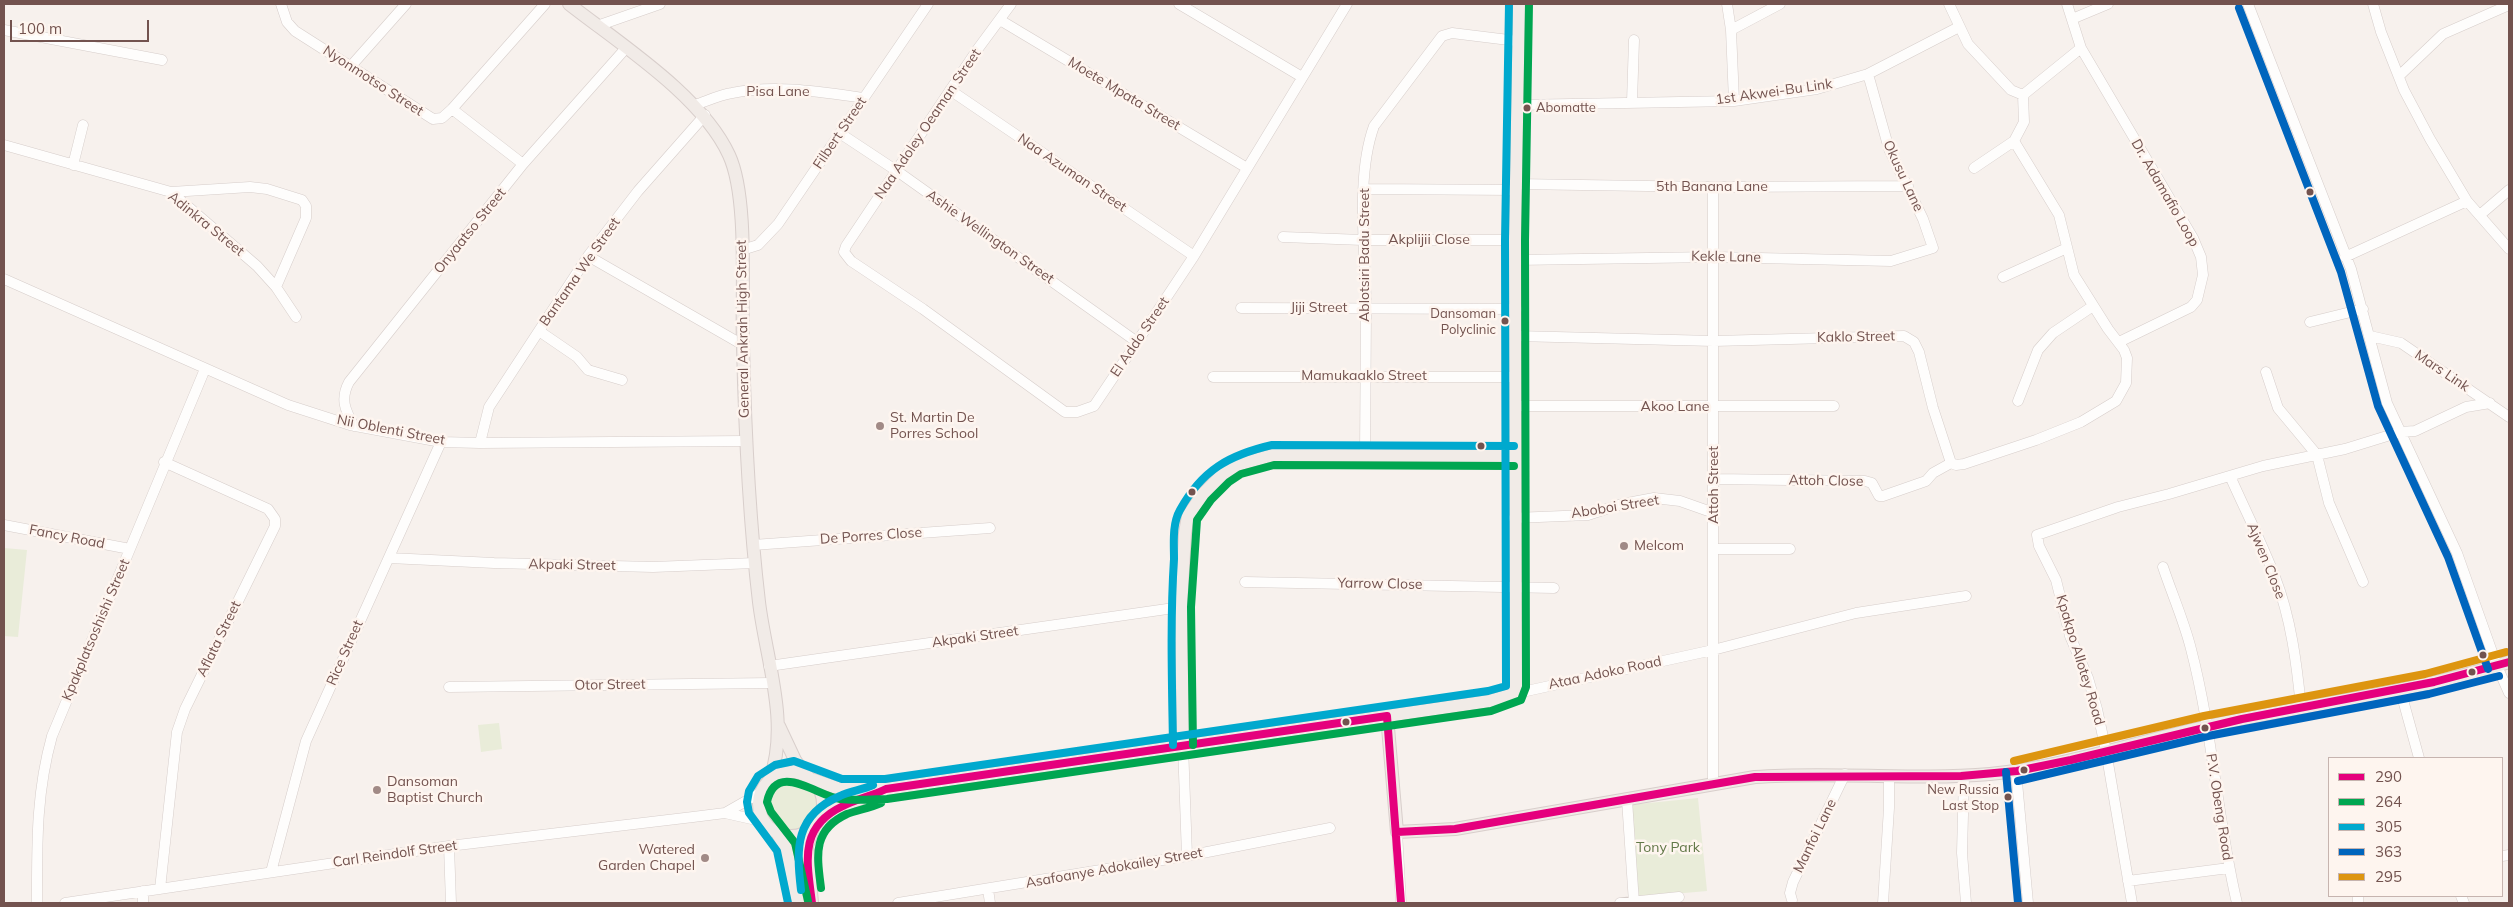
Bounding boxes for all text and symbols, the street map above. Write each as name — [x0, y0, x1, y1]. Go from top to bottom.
scale bar — [12, 10, 151, 42]
text: 100 m — [18, 19, 62, 38]
street label: Nyonmotso Street — [320, 42, 426, 120]
street label: Naa Adoley Oeaman Street — [871, 46, 985, 202]
street label: Moete Mpata Street — [1065, 54, 1183, 134]
street label: 1st Akwei-Bu Link — [1715, 75, 1833, 109]
street label: Pisa Lane — [746, 84, 810, 100]
street label: Filbert Street — [810, 94, 870, 172]
place label: Abomatte — [1536, 100, 1596, 116]
marker: Abomatte — [1522, 103, 1532, 113]
street label: Naa Azuman Street — [1014, 130, 1130, 216]
street label: Dr. Adamafio Loop — [2127, 136, 2203, 250]
street label: Okusu Lane — [1879, 138, 1927, 214]
street label: 5th Banana Lane — [1656, 179, 1768, 195]
street label: Onyaatso Street — [430, 185, 510, 277]
street label: Ashie Wellington Street — [923, 186, 1057, 288]
unlabelled marker — [2305, 187, 2315, 197]
street label: Adinkra Street — [165, 188, 247, 260]
street label: Ablotsiri Badu Street — [1357, 188, 1373, 322]
street label: Bantama We Street — [536, 215, 624, 329]
street label: Akplijii Close — [1388, 232, 1470, 248]
street label: General Ankrah High Street — [733, 240, 753, 418]
street label: Kekle Lane — [1691, 248, 1761, 266]
street label: El Addo Street — [1107, 294, 1173, 380]
street label: Jiji Street — [1291, 300, 1347, 316]
place label: Dansoman Polyclinic — [1430, 306, 1496, 337]
marker: Dansoman Polyclinic — [1500, 316, 1510, 326]
street label: Kaklo Street — [1817, 328, 1895, 346]
street label: Mars Link — [2411, 347, 2473, 395]
street label: Mamukaaklo Street — [1301, 368, 1427, 384]
street label: Akoo Lane — [1641, 399, 1709, 415]
place label: St. Martin De Porres School — [890, 410, 978, 442]
street label: Nii Oblenti Street — [336, 411, 446, 449]
marker: St. Martin De Porres School — [874, 420, 886, 432]
unlabelled marker — [1476, 441, 1486, 451]
street label: Attoh Street — [1706, 446, 1722, 524]
street label: Attoh Close — [1788, 472, 1864, 490]
unlabelled marker — [1187, 487, 1197, 497]
street label: Aboboi Street — [1570, 492, 1660, 522]
street label: Ajwen Close — [2243, 520, 2289, 602]
street label: Fancy Road — [28, 521, 106, 553]
street label: De Porres Close — [819, 524, 923, 548]
place label: Melcom — [1634, 538, 1684, 554]
marker: Melcom — [1618, 540, 1630, 552]
street label: Akpaki Street — [528, 556, 616, 574]
street label: Kpakplatsoshishi Street — [59, 557, 133, 703]
street label: Yarrow Close — [1337, 575, 1423, 593]
street label: Kpakpo Allotey Road — [2052, 593, 2108, 727]
street label: Aflata Street — [193, 598, 245, 680]
street label: Rice Street — [323, 618, 367, 688]
street label: Akpaki Street — [931, 623, 1019, 651]
unlabelled marker — [2478, 650, 2488, 660]
street label: Ataa Adoko Road — [1547, 653, 1663, 693]
unlabelled marker — [2467, 667, 2477, 677]
street label: Otor Street — [574, 676, 646, 694]
unlabelled marker — [1341, 717, 1351, 727]
unlabelled marker — [2200, 723, 2210, 733]
street label: P.V. Obeng Road — [2202, 752, 2236, 862]
legend — [2328, 757, 2503, 897]
unlabelled marker — [2019, 765, 2029, 775]
text: 290 — [2375, 767, 2402, 786]
place label: Dansoman Baptist Church — [387, 774, 483, 806]
place label: New Russia Last Stop — [1927, 782, 1999, 813]
marker: Dansoman Baptist Church — [371, 784, 383, 796]
marker: New Russia Last Stop — [2003, 792, 2013, 802]
text: 264 — [2375, 792, 2402, 811]
street label: Manfoi Lane — [1790, 796, 1840, 876]
text: 305 — [2375, 817, 2402, 836]
street label: Carl Reindolf Street — [332, 837, 458, 871]
park label: Tony Park — [1636, 840, 1700, 856]
place label: Watered Garden Chapel — [598, 842, 695, 874]
text: 363 — [2375, 842, 2402, 861]
street label: Asafoanye Adokailey Street — [1024, 844, 1204, 892]
marker: Watered Garden Chapel — [699, 852, 711, 864]
text: 295 — [2375, 867, 2402, 886]

